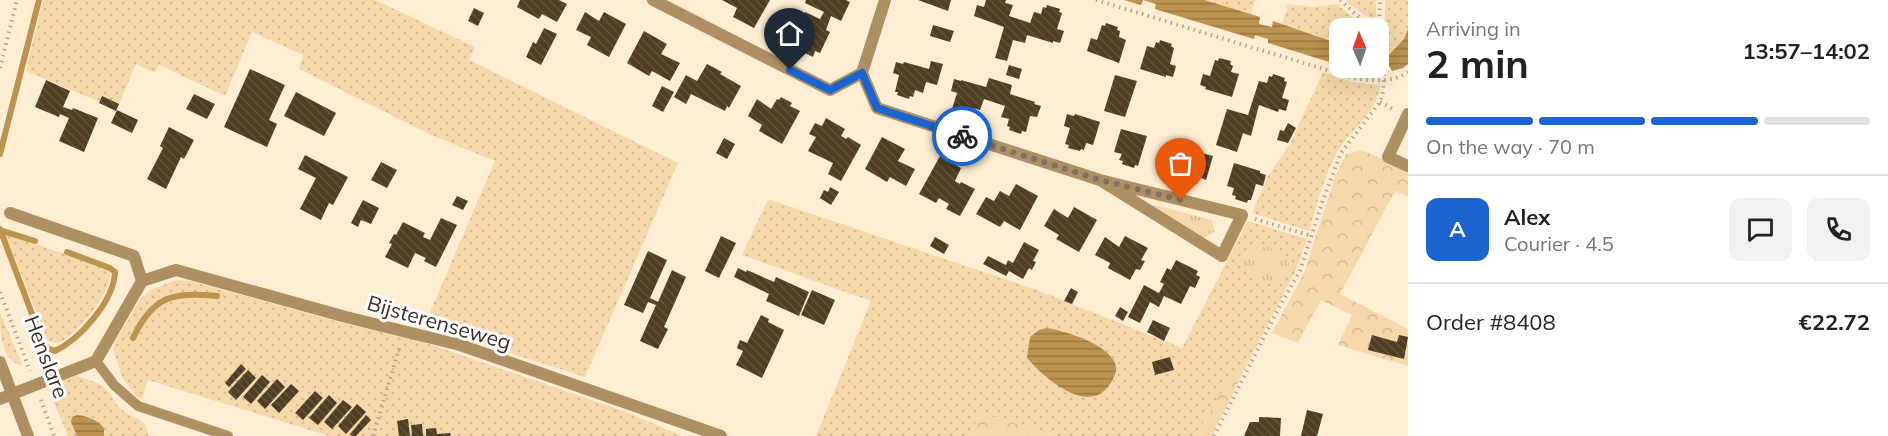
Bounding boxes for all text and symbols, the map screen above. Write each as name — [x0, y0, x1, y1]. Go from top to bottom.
pin — [764, 8, 815, 70]
text: Arriving in — [1426, 16, 1521, 41]
icon: home — [773, 17, 806, 50]
north arrow — [1329, 18, 1389, 78]
map controls — [1329, 18, 1389, 78]
text: 13:57–14:02 — [1742, 37, 1870, 65]
text: 2 min — [1426, 39, 1529, 88]
courier — [932, 106, 992, 166]
icon: bike — [946, 120, 979, 153]
text: On the way · 70 m — [1426, 134, 1595, 159]
pin — [1155, 138, 1206, 200]
icon: bag — [1164, 147, 1197, 180]
button: chat — [1729, 198, 1792, 261]
button: phone — [1807, 198, 1870, 261]
text: Alex — [1504, 203, 1550, 231]
text: A — [1449, 215, 1466, 243]
text: Courier · 4.5 — [1504, 231, 1614, 256]
street label: Bijsterenseweg — [364, 289, 514, 355]
text: Order #8408 — [1426, 308, 1556, 336]
text: €22.72 — [1799, 308, 1870, 336]
street label: Henslare — [19, 311, 75, 402]

